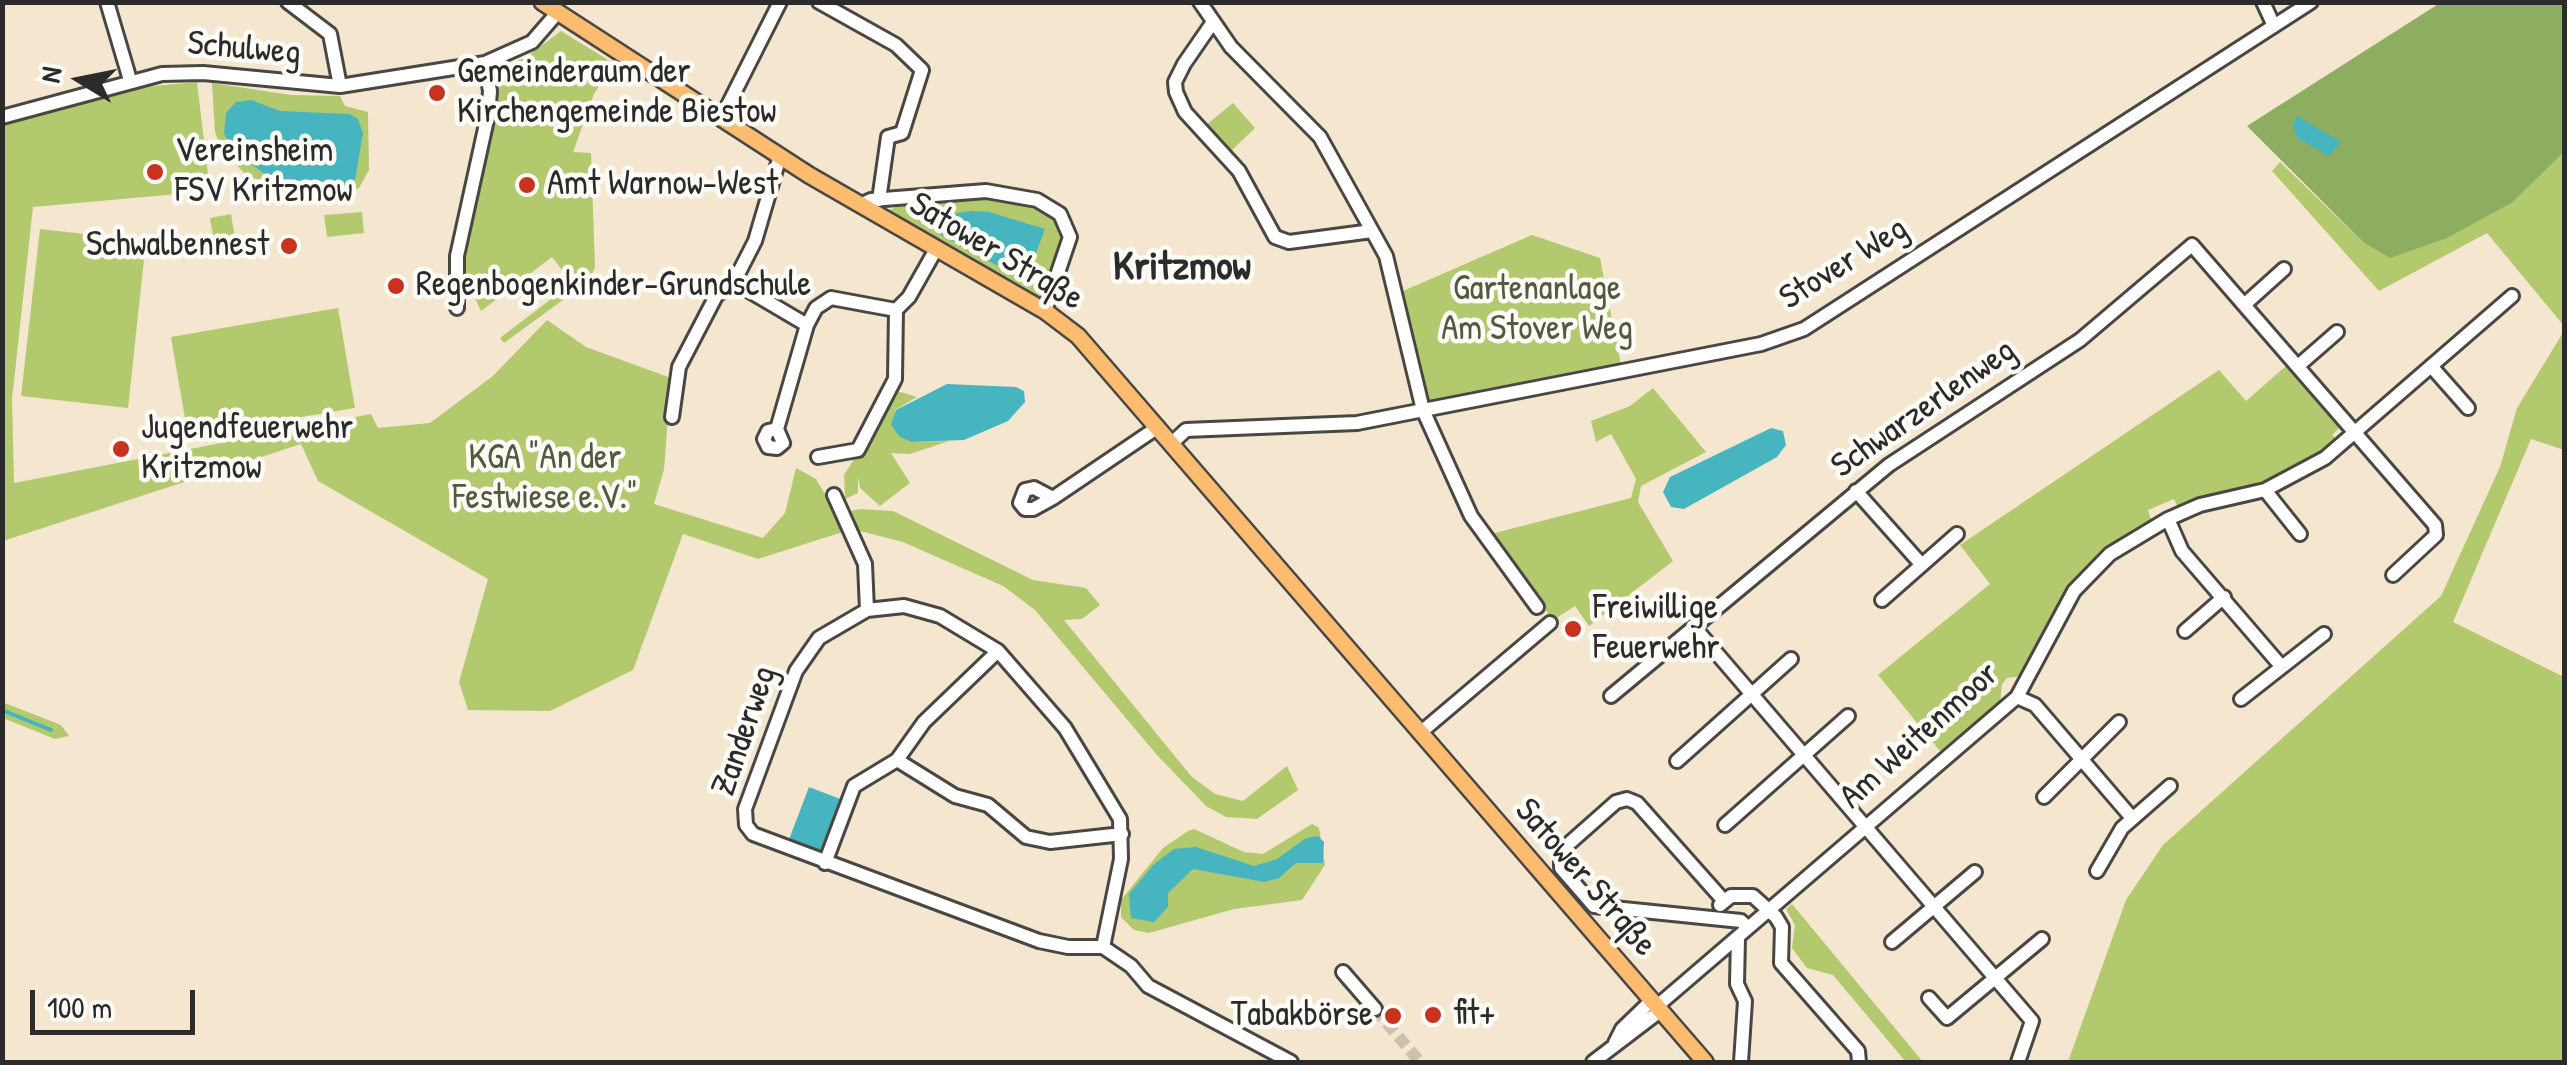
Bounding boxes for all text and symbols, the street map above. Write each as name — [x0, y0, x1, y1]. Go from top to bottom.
street label: Schulweg — [186, 23, 302, 75]
north arrow — [30, 30, 130, 130]
place label: Gemeinderaum der Kirchengemeinde Biestow — [457, 52, 777, 134]
text: N — [30, 64, 70, 85]
marker: Gemeinderaum der Kirchengemeinde Biestow — [426, 82, 448, 104]
place label: Vereinsheim FSV Kritzmow — [175, 131, 353, 213]
marker: Vereinsheim FSV Kritzmow — [144, 161, 166, 183]
place label: Amt Warnow-West — [547, 164, 778, 206]
marker: Amt Warnow-West — [516, 174, 538, 196]
street label: Satower Straße — [901, 184, 1091, 320]
street label: Stover Weg — [1772, 208, 1916, 320]
place label: Schwalbennest — [86, 225, 269, 267]
marker: Schwalbennest — [278, 235, 300, 257]
district label: Kritzmow — [1113, 244, 1251, 292]
place label: Regenbogenkinder-Grundschule — [416, 265, 811, 307]
park label: Gartenanlage Am Stover Weg — [1441, 269, 1633, 351]
marker: Regenbogenkinder-Grundschule — [385, 275, 407, 297]
street label: Schwarzerlenweg — [1824, 330, 2024, 488]
place label: Jugendfeuerwehr Kritzmow — [141, 408, 353, 490]
marker: Jugendfeuerwehr Kritzmow — [110, 438, 132, 460]
park label: KGA "An der Festwiese e.V." — [452, 438, 638, 520]
place label: Freiwillige Feuerwehr — [1593, 588, 1720, 670]
marker: Freiwillige Feuerwehr — [1562, 618, 1584, 640]
street label: Am Weitenmoor — [1832, 654, 2008, 818]
street label: Zanderweg — [703, 661, 787, 801]
street label: Satower Straße — [1505, 791, 1665, 965]
scale bar — [35, 970, 200, 1032]
text: 100 m — [47, 987, 112, 1027]
place label: fit+ — [1453, 994, 1496, 1036]
place label: Tabakbörse — [1231, 995, 1373, 1037]
marker: fit+ — [1422, 1004, 1444, 1026]
marker: Tabakbörse — [1382, 1005, 1404, 1027]

